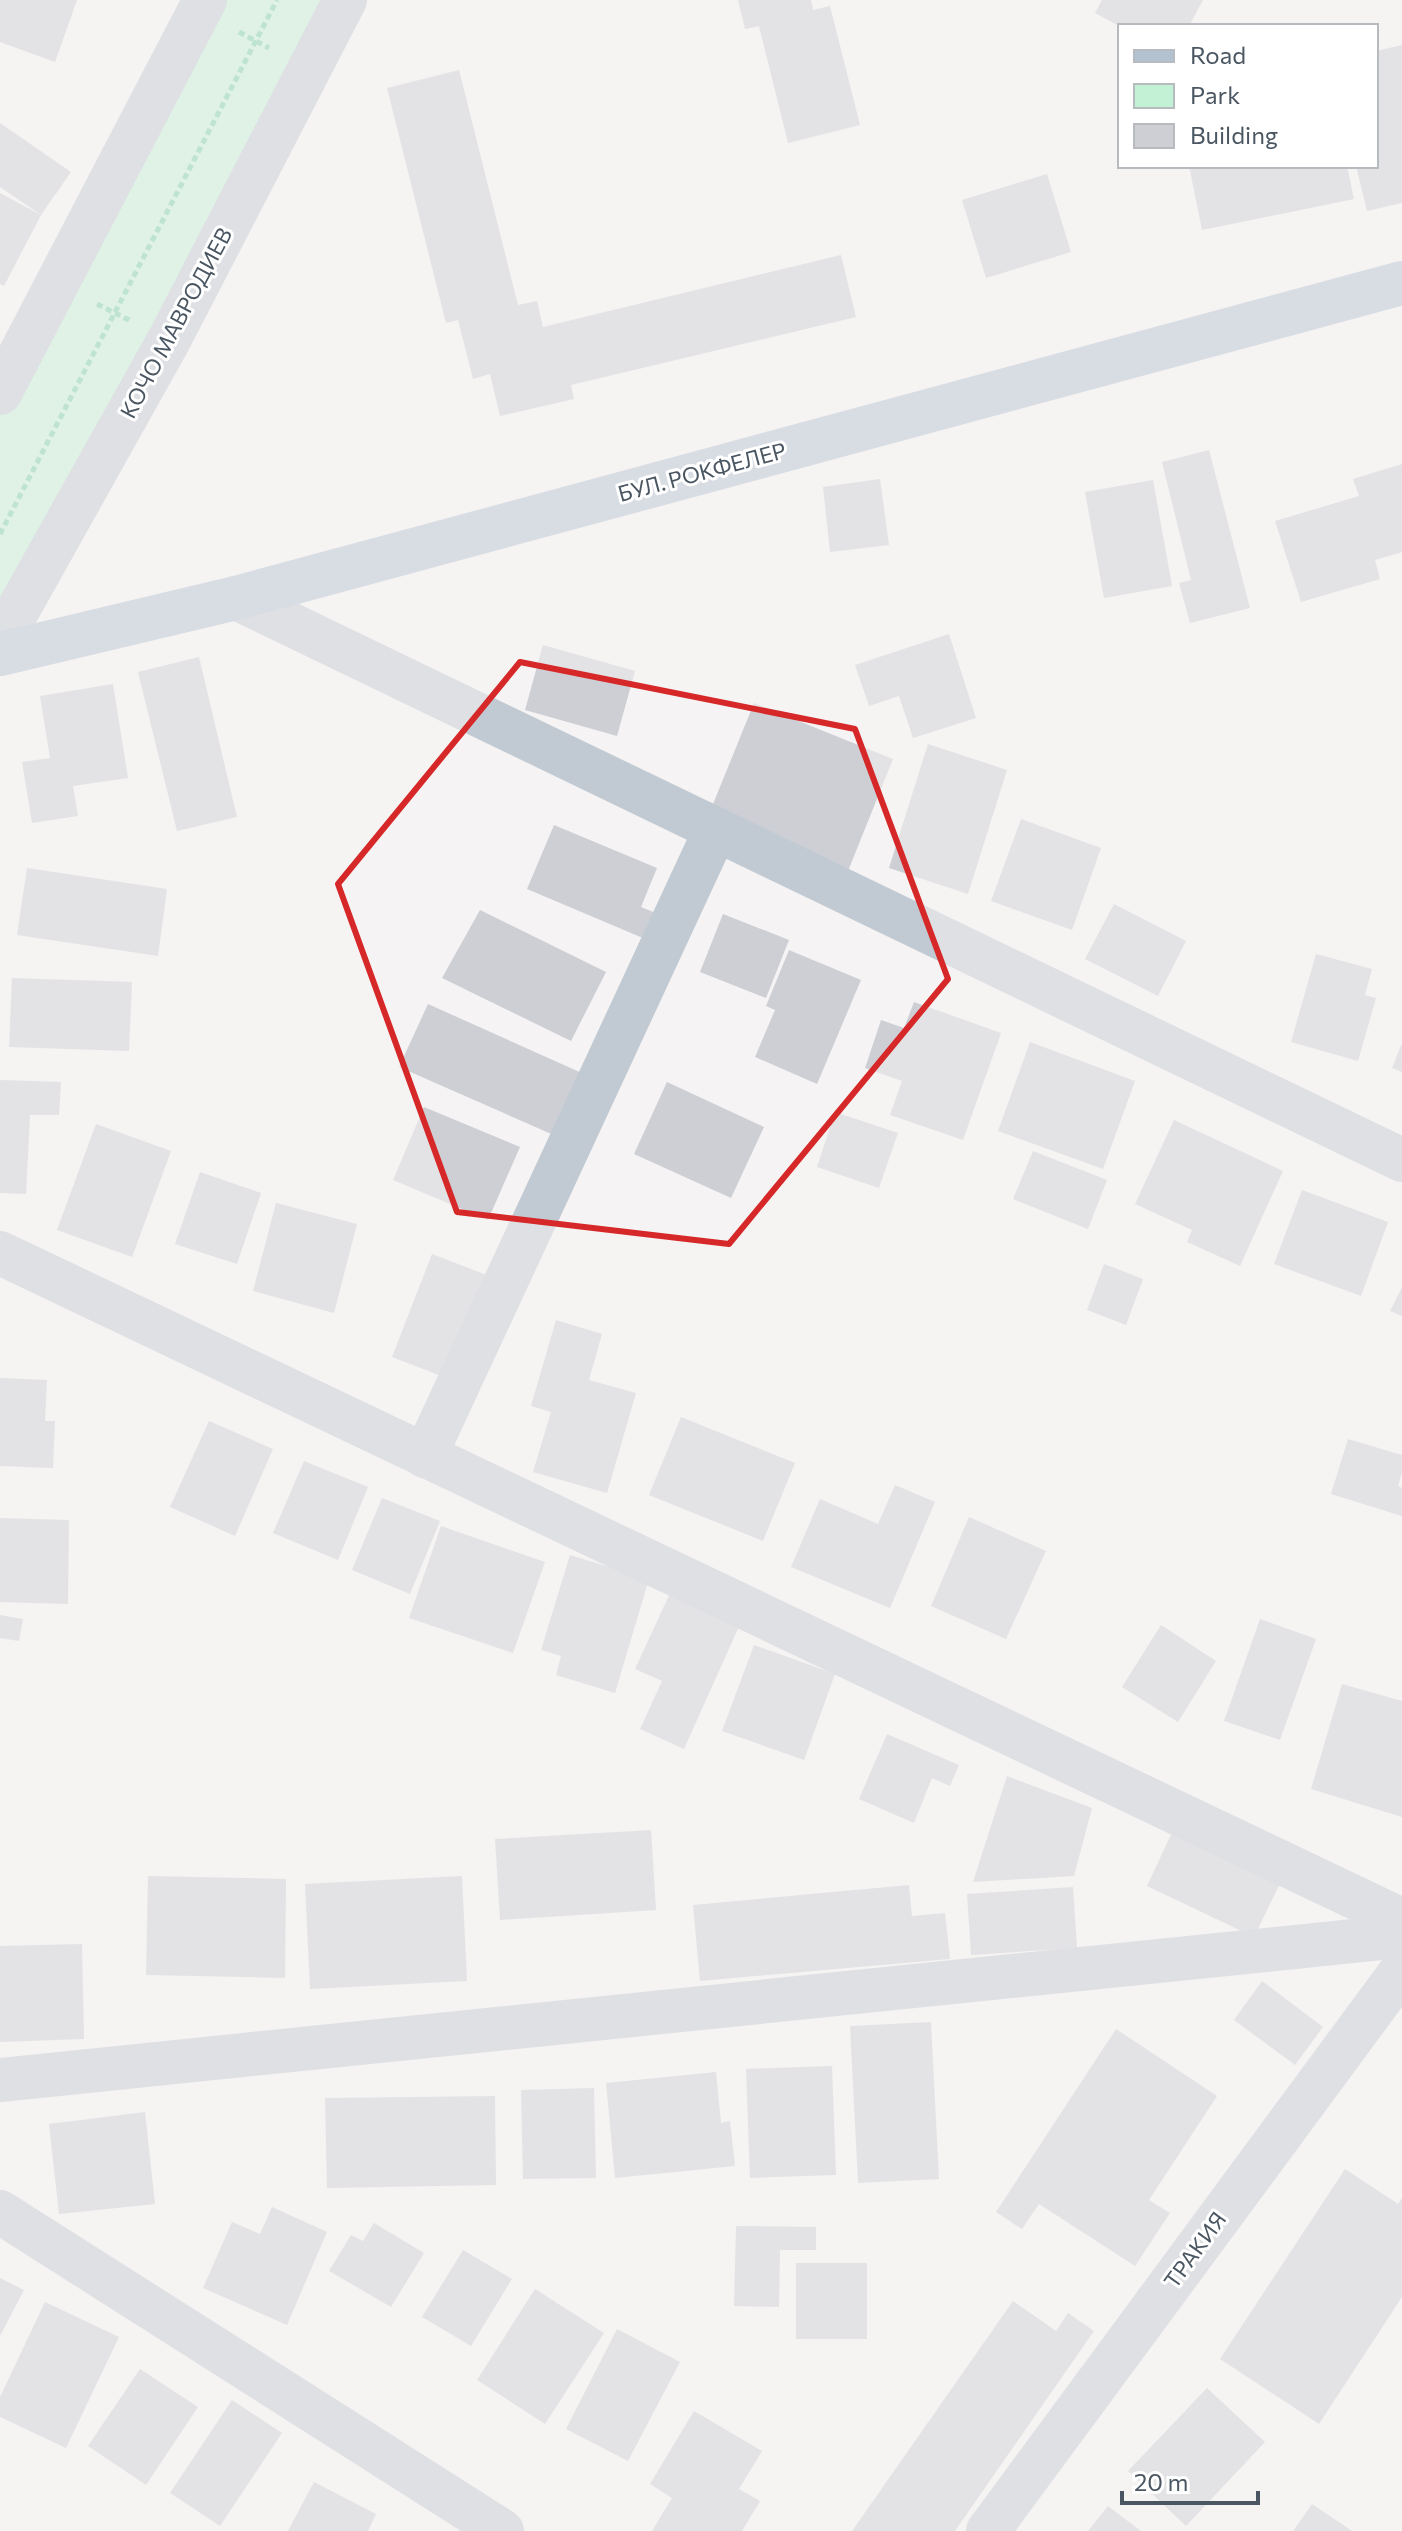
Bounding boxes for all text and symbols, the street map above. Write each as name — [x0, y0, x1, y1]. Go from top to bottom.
legend — [1118, 24, 1378, 168]
text: Road — [1190, 40, 1246, 69]
text: Park — [1190, 80, 1240, 109]
text: Building — [1190, 120, 1278, 149]
street label: КОЧО МАВРОДИЕВ — [114, 223, 237, 423]
street label: БУЛ. РОКФЕЛЕР — [615, 436, 789, 507]
street label: ТРАКИЯ — [1158, 2206, 1231, 2293]
scale bar — [1122, 2455, 1258, 2505]
text: 20 m — [1134, 2467, 1188, 2496]

